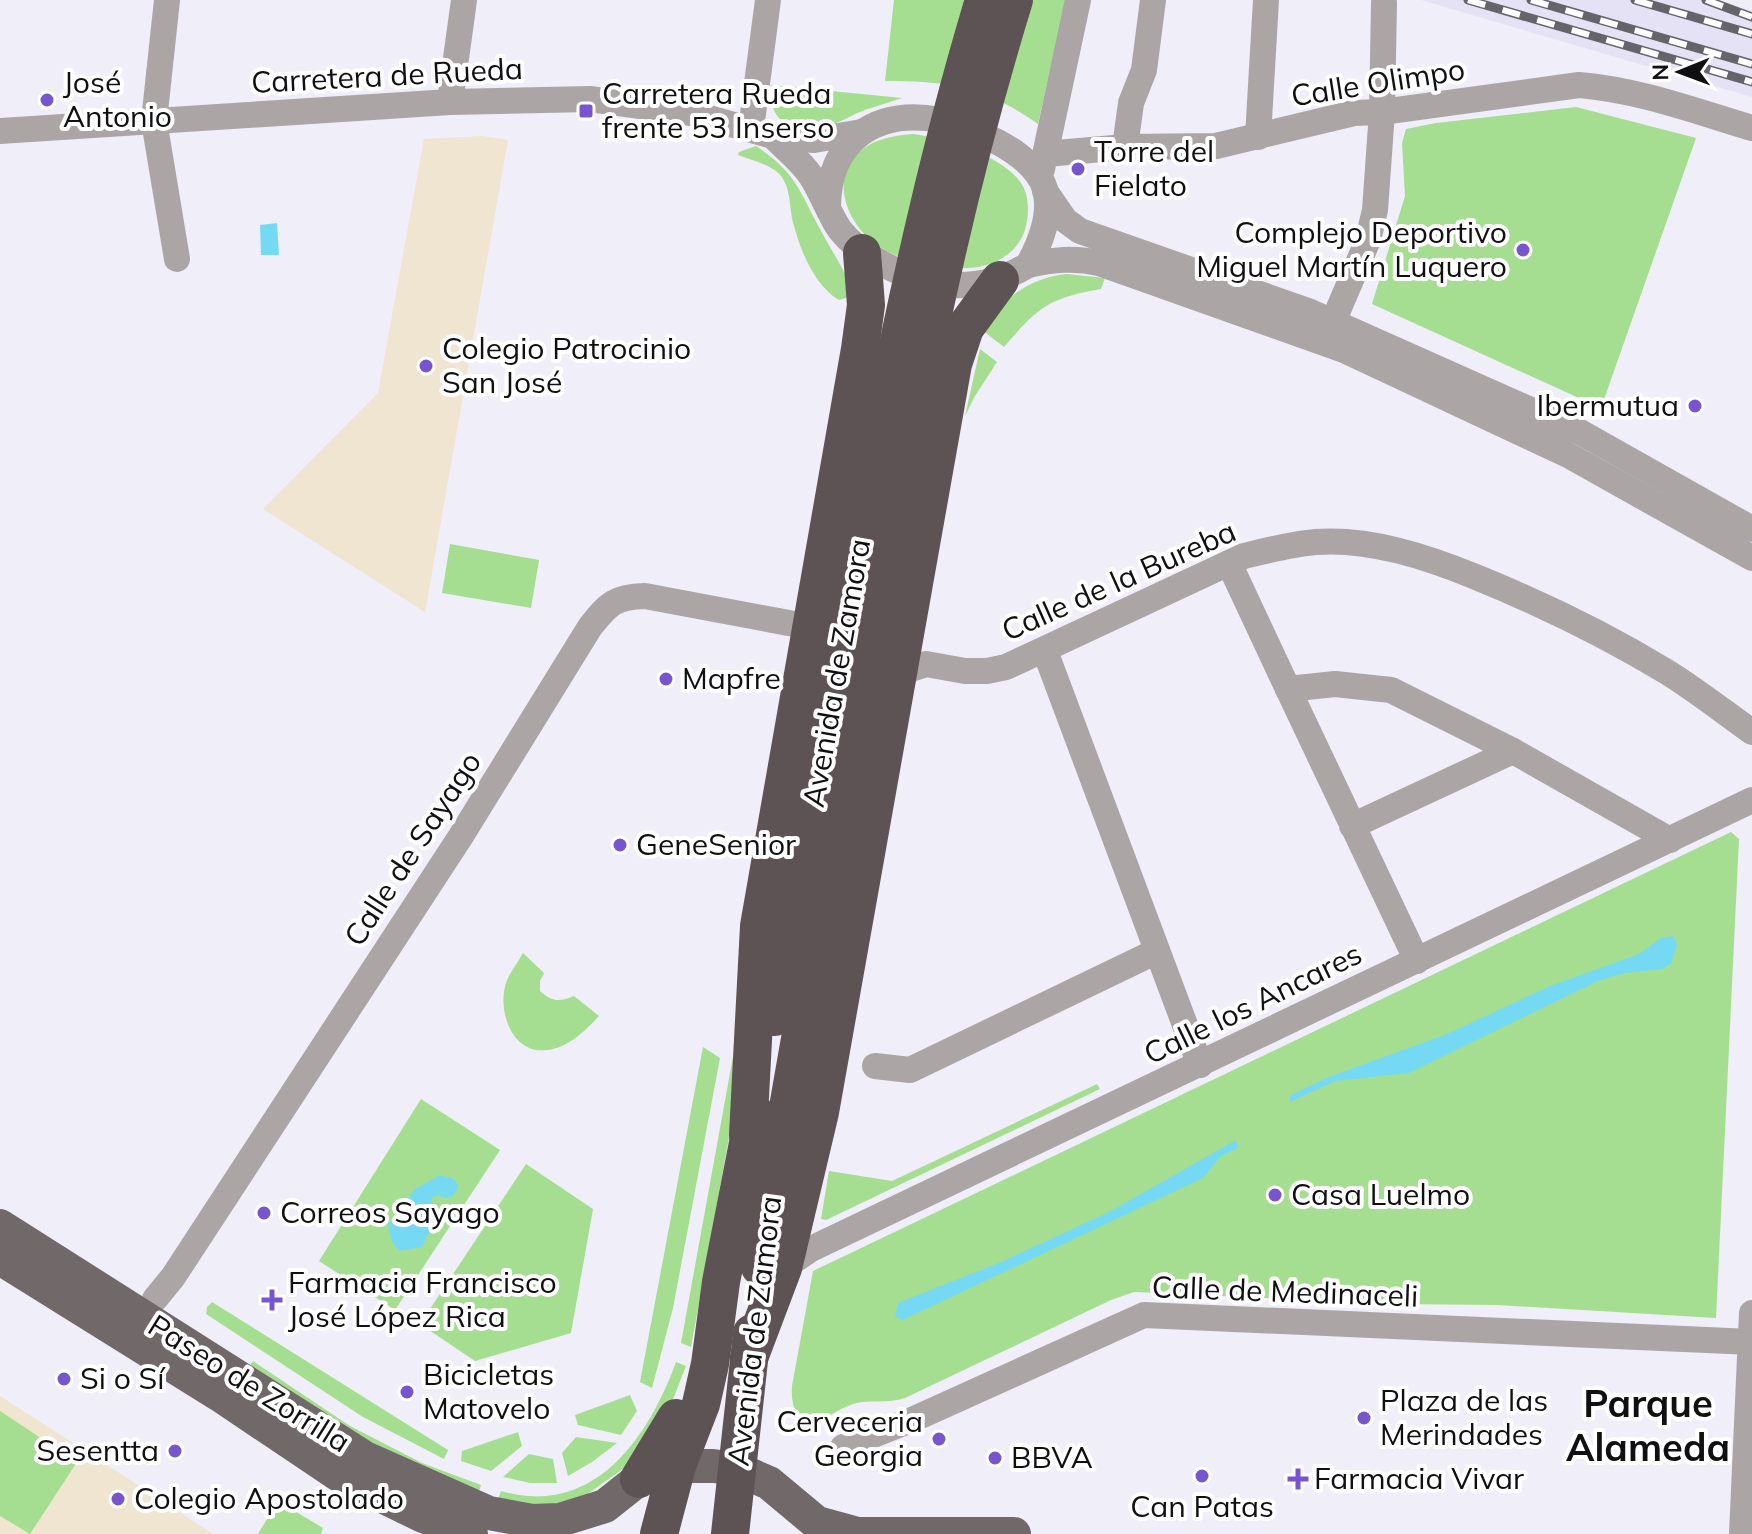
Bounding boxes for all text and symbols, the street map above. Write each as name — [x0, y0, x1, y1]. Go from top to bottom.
north arrow — [1640, 32, 1720, 112]
street label: Carretera de Rueda — [250, 49, 524, 101]
street label: Calle Olimpo — [1288, 50, 1467, 114]
place label: José Antonio — [63, 63, 172, 135]
text: N — [1646, 64, 1674, 81]
place label: Carretera Rueda frente 53 Inserso — [602, 74, 834, 146]
marker: José Antonio — [38, 91, 56, 109]
marker: Carretera Rueda frente 53 Inserso — [577, 102, 595, 120]
place label: Torre del Fielato — [1094, 132, 1214, 204]
marker: Torre del Fielato — [1069, 160, 1087, 178]
place label: Complejo Deportivo Miguel Martín Luquero — [1196, 213, 1507, 285]
marker: Complejo Deportivo Miguel Martín Luquero — [1514, 241, 1532, 259]
place label: Colegio Patrocinio San José — [442, 329, 691, 401]
marker: Colegio Patrocinio San José — [417, 357, 435, 375]
place label: Ibermutua — [1537, 386, 1679, 424]
marker: Ibermutua — [1686, 397, 1704, 415]
street label: Calle de la Bureba — [996, 511, 1242, 649]
street label: Avenida de Zamora — [794, 536, 878, 810]
place label: Mapfre — [682, 659, 781, 697]
marker: Mapfre — [657, 670, 675, 688]
street label: Calle de Sayago — [335, 744, 489, 953]
place label: GeneSenior — [636, 825, 796, 863]
marker: GeneSenior — [611, 836, 629, 854]
street label: Calle los Ancares — [1137, 934, 1368, 1072]
place label: Casa Luelmo — [1291, 1175, 1470, 1213]
marker: Casa Luelmo — [1266, 1186, 1284, 1204]
place label: Correos Sayago — [280, 1193, 500, 1231]
street label: Avenida de Zamora — [719, 1194, 789, 1468]
marker: Correos Sayago — [255, 1204, 273, 1222]
place label: Farmacia Francisco José López Rica — [288, 1263, 557, 1335]
street label: Calle de Medinaceli — [1151, 1267, 1419, 1315]
marker: Farmacia Francisco José López Rica — [263, 1291, 281, 1309]
street label: Paseo de Zorrilla — [142, 1306, 358, 1460]
place label: Bicicletas Matovelo — [423, 1355, 554, 1427]
place label: Si o Sí — [80, 1359, 166, 1397]
marker: Si o Sí — [55, 1370, 73, 1388]
district label: Parque Alameda — [1566, 1379, 1730, 1471]
place label: Plaza de las Merindades — [1380, 1381, 1548, 1453]
marker: Bicicletas Matovelo — [398, 1383, 416, 1401]
place label: Cerveceria Georgia — [776, 1402, 923, 1474]
marker: Plaza de las Merindades — [1355, 1409, 1373, 1427]
marker: Cerveceria Georgia — [930, 1430, 948, 1448]
place label: Sesentta — [37, 1431, 159, 1469]
place label: BBVA — [1011, 1438, 1093, 1476]
marker: Sesentta — [166, 1442, 184, 1460]
marker: BBVA — [986, 1449, 1004, 1467]
place label: Farmacia Vivar — [1314, 1459, 1524, 1497]
marker: Can Patas — [1193, 1467, 1211, 1485]
marker: Farmacia Vivar — [1289, 1470, 1307, 1488]
place label: Colegio Apostolado — [134, 1479, 404, 1517]
place label: Can Patas — [1130, 1487, 1274, 1525]
marker: Colegio Apostolado — [109, 1490, 127, 1508]

